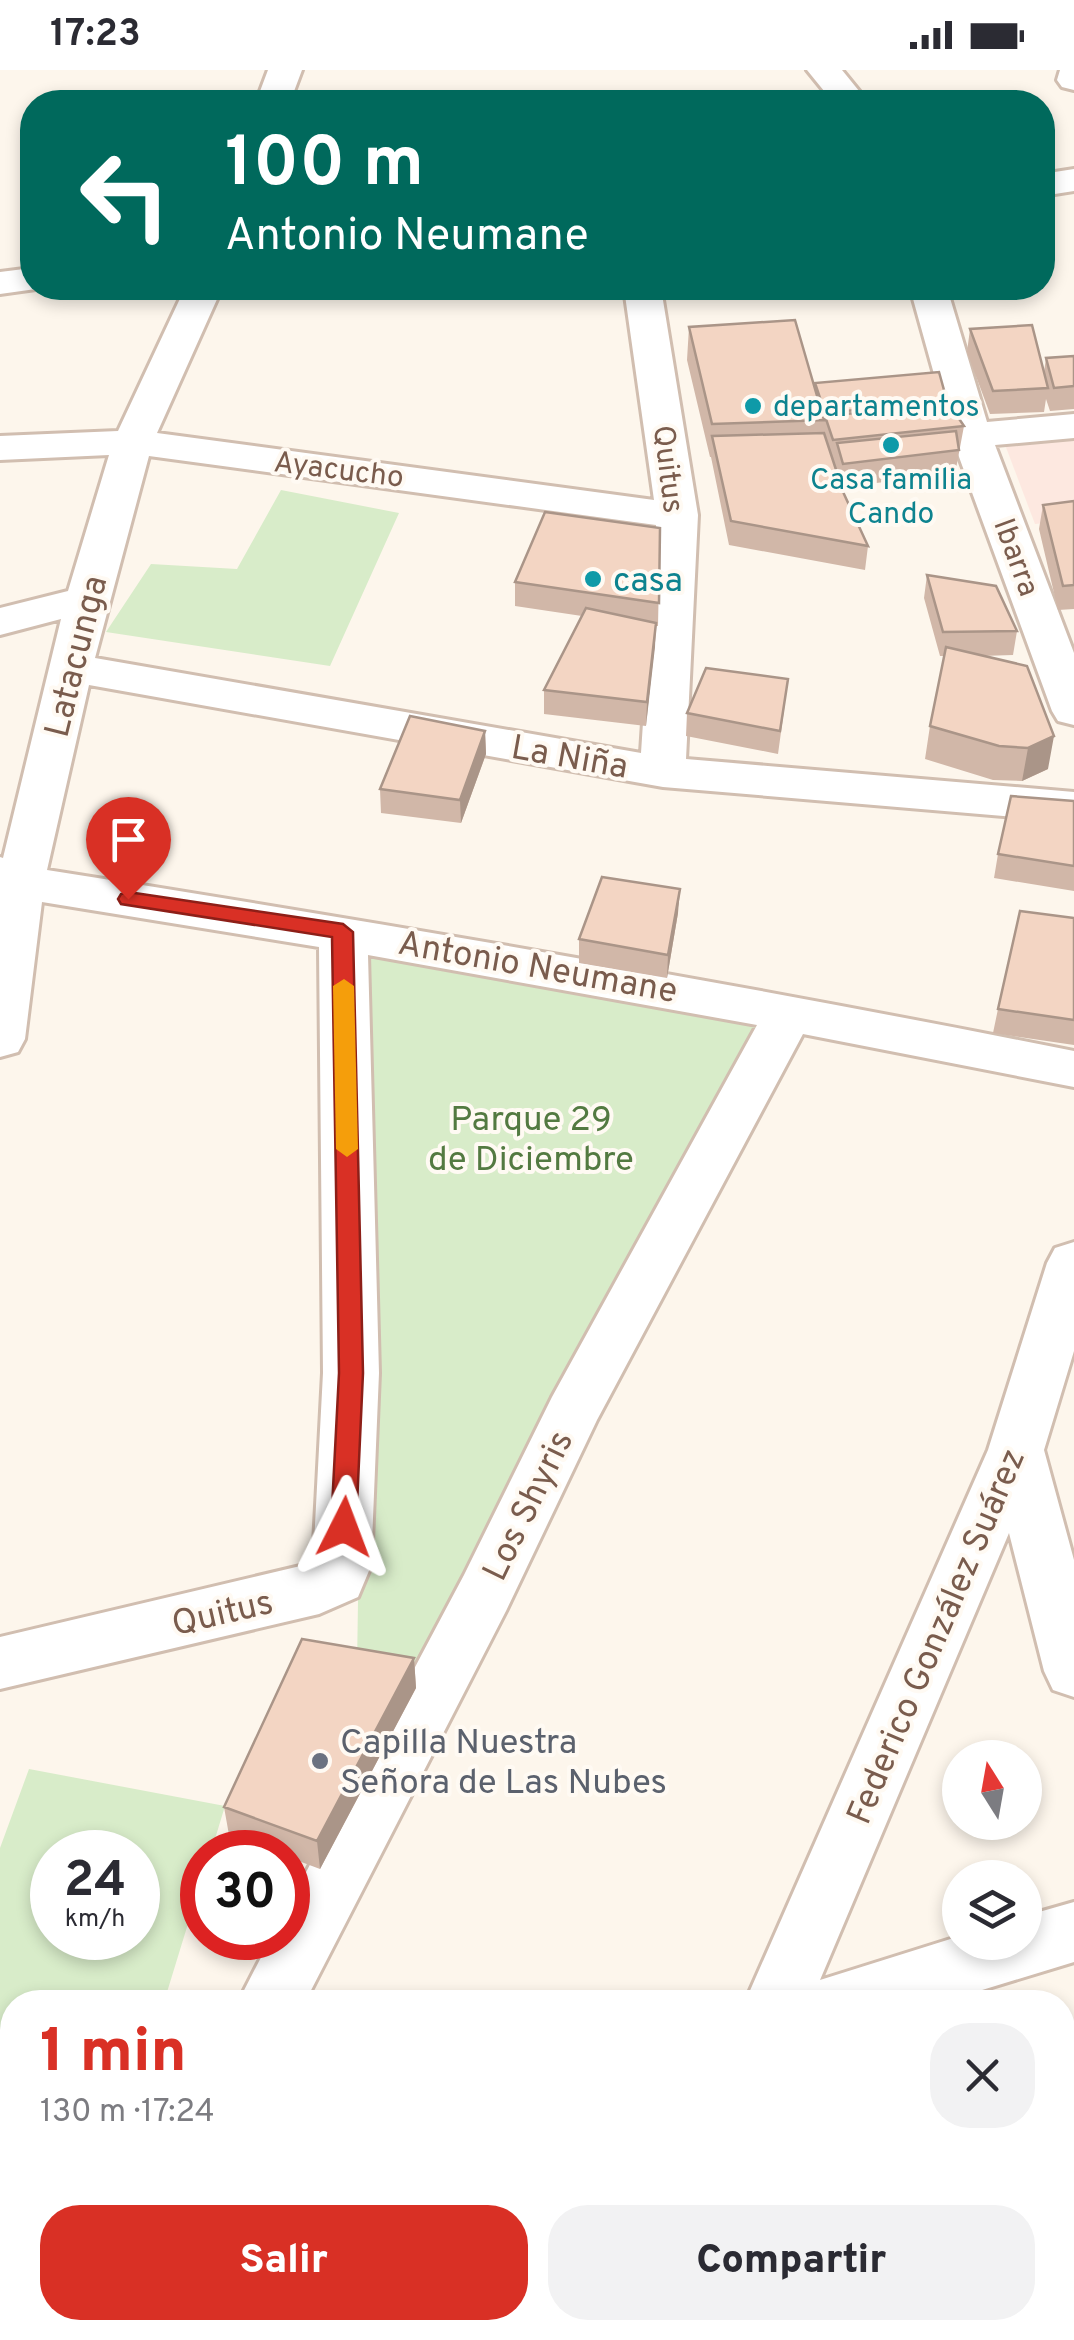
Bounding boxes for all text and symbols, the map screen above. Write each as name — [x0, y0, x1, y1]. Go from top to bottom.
text: 17:23 — [50, 11, 141, 60]
text: 100 m — [225, 122, 424, 211]
icon: left — [60, 130, 190, 260]
text: Antonio Neumane — [225, 209, 589, 266]
place label: departamentos — [773, 390, 979, 427]
marker: departamentos — [742, 395, 764, 417]
street label: Quitus — [643, 423, 690, 515]
marker: Casa familia Cando — [880, 434, 902, 456]
street label: Ayacucho — [271, 445, 406, 498]
place label: Casa familia Cando — [810, 463, 972, 534]
street label: Ibarra — [984, 514, 1046, 602]
place label: casa — [613, 560, 683, 604]
marker: casa — [582, 568, 604, 590]
street label: Latacunga — [37, 571, 119, 742]
street label: La Niña — [508, 727, 631, 791]
pin — [86, 797, 171, 900]
icon: arrive — [101, 812, 156, 867]
street label: Antonio Neumane — [394, 923, 681, 1015]
park label: Parque 29 de Diciembre — [428, 1099, 634, 1183]
street label: Los Shyris — [475, 1424, 585, 1589]
street label: Federico González Suárez — [839, 1443, 1037, 1832]
position arrow — [292, 1475, 396, 1579]
street label: Quitus — [168, 1582, 278, 1648]
place label: Capilla Nuestra Señora de Las Nubes — [340, 1722, 667, 1806]
north arrow — [942, 1740, 1042, 1840]
map controls — [942, 1740, 1042, 1960]
marker: Capilla Nuestra Señora de Las Nubes — [309, 1750, 331, 1772]
speed limit sign: 30 — [180, 1830, 310, 1960]
text: 24 — [64, 1851, 126, 1914]
button: layers — [942, 1860, 1042, 1960]
text: km/h — [65, 1904, 125, 1936]
text: 1 min — [40, 2017, 187, 2093]
button: close — [930, 2023, 1035, 2128]
text: 130 m · 17:24 — [40, 2093, 215, 2133]
button: Salir — [40, 2205, 528, 2320]
button: Compartir — [548, 2205, 1035, 2320]

